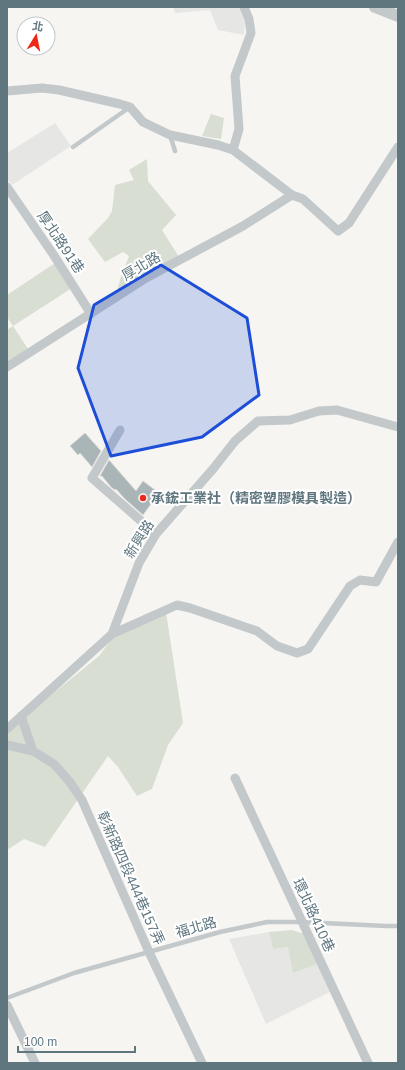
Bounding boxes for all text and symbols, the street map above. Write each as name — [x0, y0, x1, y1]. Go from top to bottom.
north arrow — [16, 16, 56, 56]
text: 北 — [31, 19, 44, 33]
street label: 厚北路91巷 — [34, 208, 88, 276]
street label: 厚北路 — [119, 248, 163, 284]
place label: 承鋐工業社（精密塑膠模具製造） — [151, 490, 361, 506]
marker: 承鋐工業社（精密塑膠模具製造） — [138, 493, 148, 503]
street label: 新興路 — [121, 517, 157, 561]
street label: 彰新路四段444巷157弄 — [94, 809, 168, 947]
street label: 環北路410巷 — [290, 876, 338, 954]
street label: 福北路 — [174, 914, 218, 940]
scale bar — [18, 1028, 135, 1054]
text: 100 m — [24, 1035, 57, 1049]

